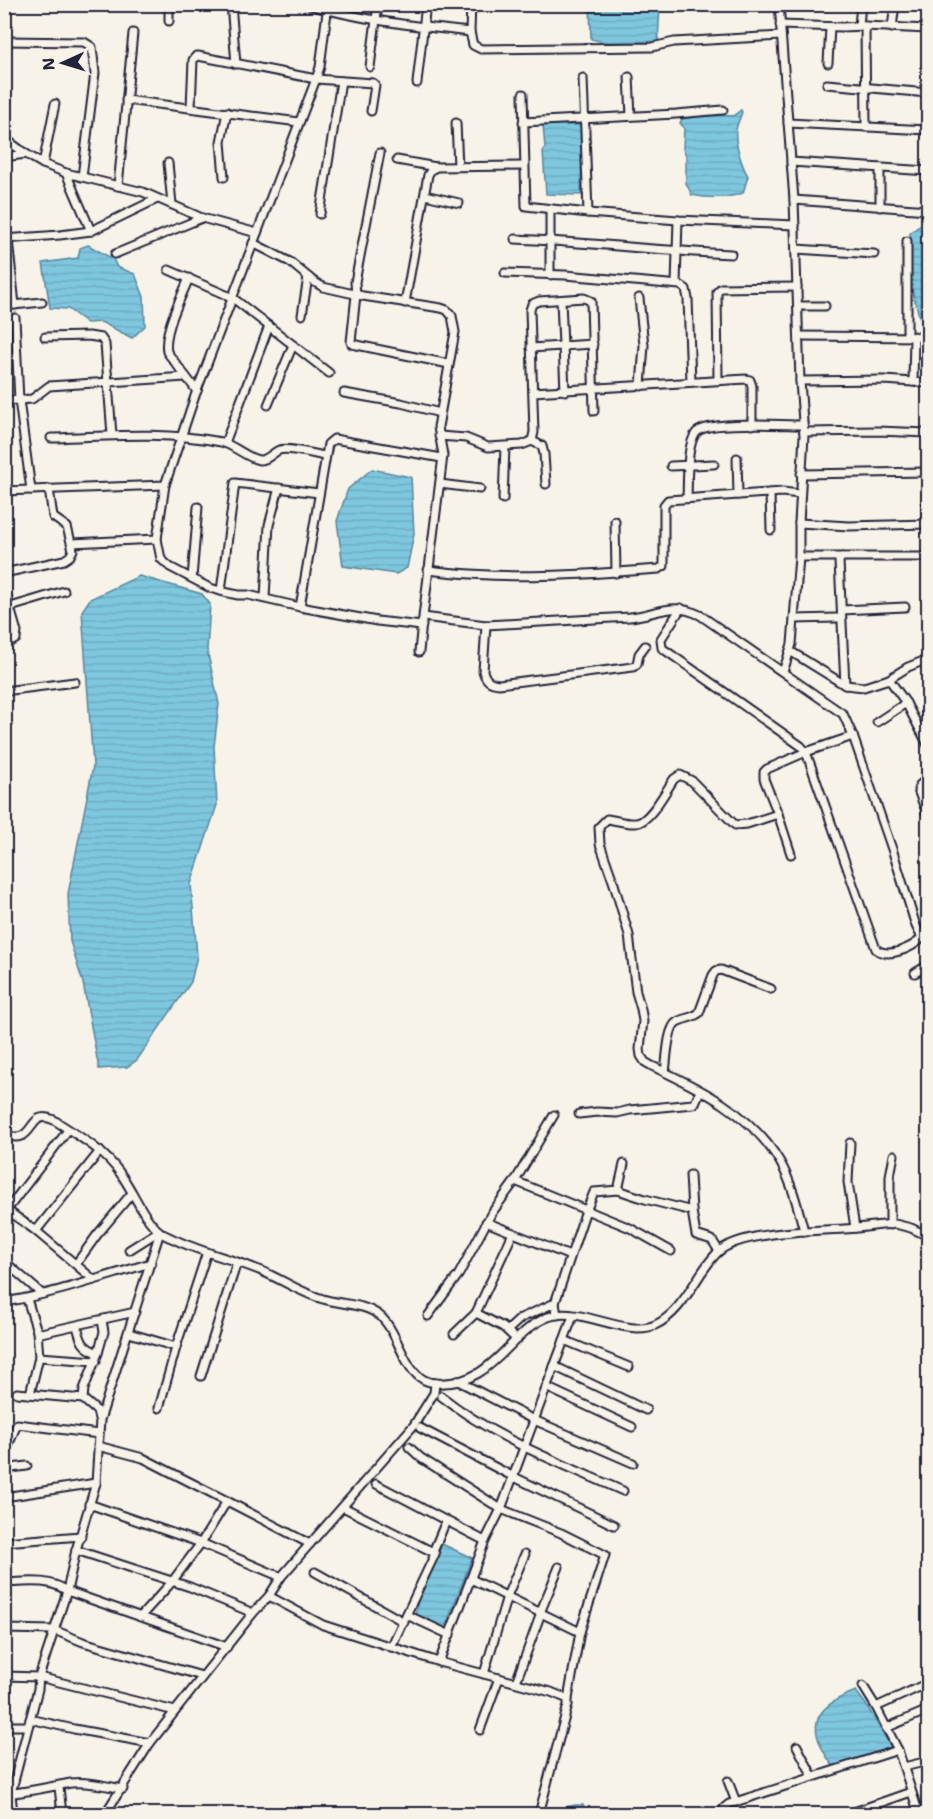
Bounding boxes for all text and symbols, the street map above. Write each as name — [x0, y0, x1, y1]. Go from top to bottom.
north arrow — [33, 33, 93, 93]
text: N — [38, 57, 59, 71]

